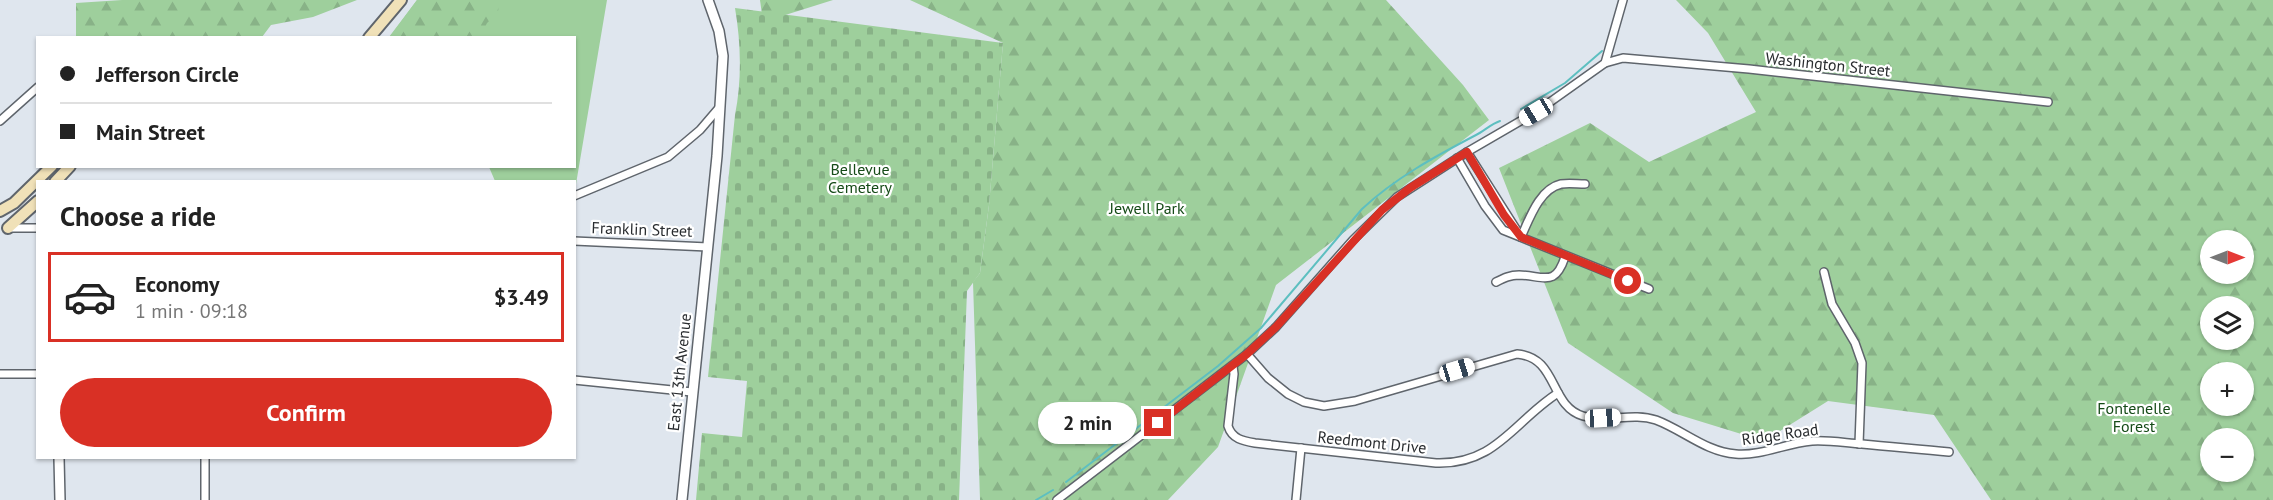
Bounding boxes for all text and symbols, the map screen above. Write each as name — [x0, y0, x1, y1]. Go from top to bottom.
street label: Washington Street — [1765, 48, 1892, 81]
text: Jefferson Circle — [96, 60, 239, 88]
car — [1516, 95, 1556, 129]
text: Main Street — [96, 118, 205, 146]
park label: Bellevue Cemetery — [828, 159, 893, 197]
park label: Jewell Park — [1108, 198, 1185, 218]
text: Choose a ride — [60, 199, 216, 233]
street label: Franklin Street — [591, 217, 693, 241]
north arrow — [2200, 230, 2254, 284]
map controls — [2200, 230, 2254, 482]
route start — [1614, 267, 1641, 294]
icon: car — [63, 270, 117, 324]
text: Economy — [135, 270, 219, 298]
text: $3.49 — [494, 283, 549, 311]
button: layers — [2200, 296, 2254, 350]
text: 1 min · 09:18 — [135, 298, 248, 324]
street label: East 13th Avenue — [663, 312, 695, 432]
car — [1437, 356, 1477, 384]
button: + — [2200, 362, 2254, 416]
button: Confirm — [60, 378, 552, 447]
park label: Fontenelle Forest — [2097, 398, 2171, 436]
callout: 2 min — [1038, 402, 1137, 444]
car — [1585, 408, 1621, 428]
route end — [1144, 409, 1171, 436]
text: 2 min — [1063, 410, 1112, 436]
street label: Ridge Road — [1740, 419, 1820, 449]
street label: Reedmont Drive — [1317, 426, 1427, 458]
button: − — [2200, 428, 2254, 482]

